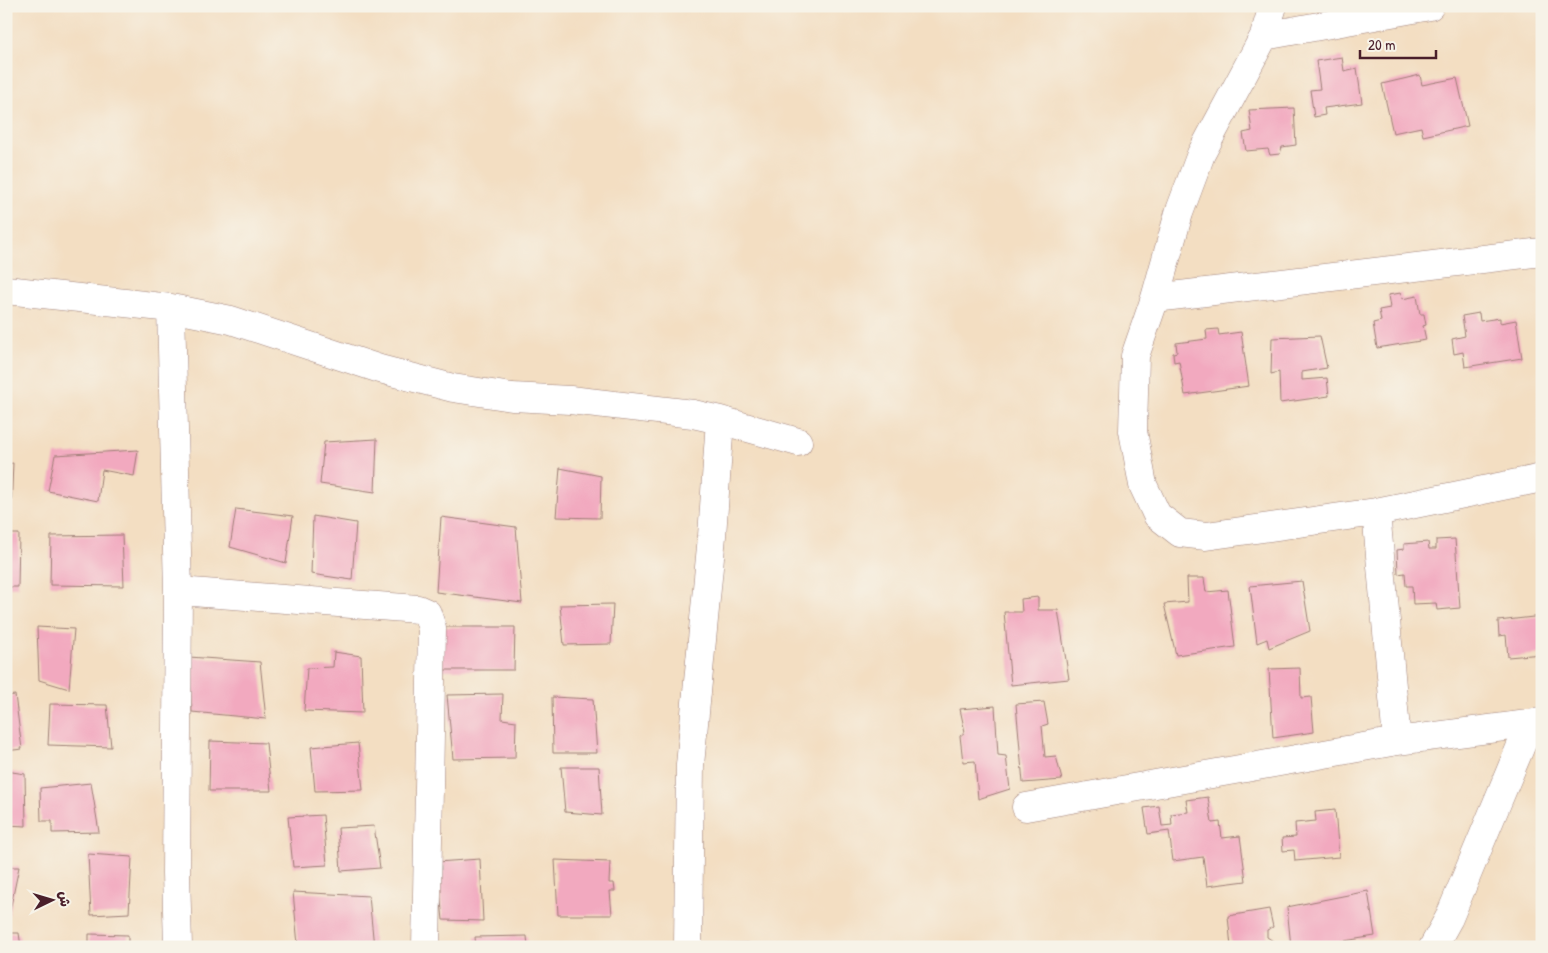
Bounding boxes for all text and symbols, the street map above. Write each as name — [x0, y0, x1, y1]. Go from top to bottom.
scale bar — [1360, 28, 1437, 60]
text: 20 m — [1368, 34, 1395, 55]
north arrow — [28, 876, 78, 926]
text: ش — [55, 890, 76, 907]

